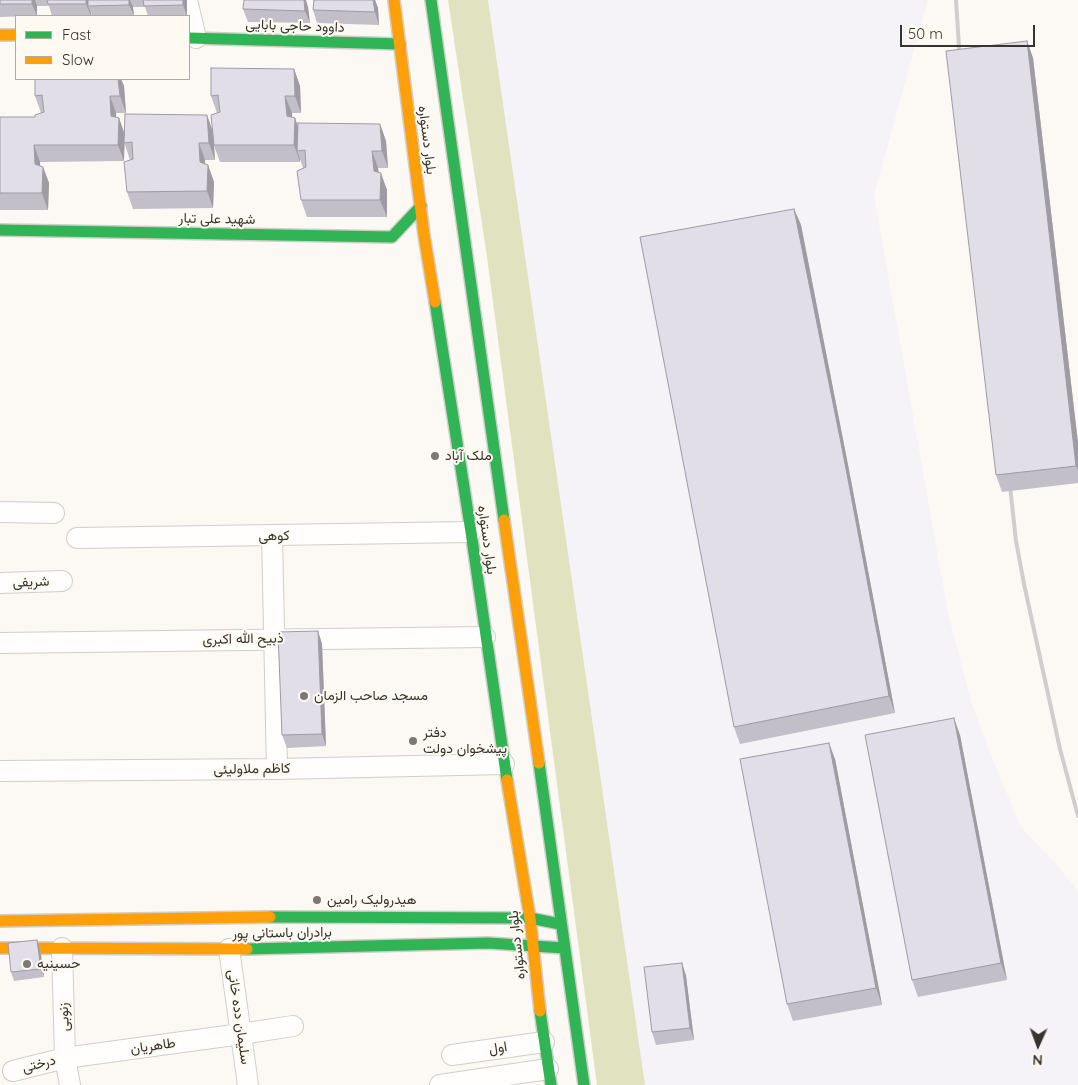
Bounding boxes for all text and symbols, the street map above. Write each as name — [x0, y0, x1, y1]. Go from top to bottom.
legend — [15, 15, 190, 80]
scale bar — [903, 15, 1038, 47]
street label: داوود حاجی بابایی — [245, 16, 345, 36]
text: 50 m — [908, 24, 943, 43]
text: Fast — [62, 25, 91, 44]
text: Slow — [62, 50, 94, 69]
street label: بلوار دستواره — [414, 105, 440, 175]
street label: شهید علی تبار — [179, 210, 255, 228]
place label: ملک آباد — [445, 448, 492, 464]
marker: ملک آباد — [429, 450, 441, 462]
street label: بلوار دستواره — [474, 505, 500, 575]
street label: کوهی — [258, 527, 290, 545]
street label: شریفی — [12, 573, 50, 591]
street label: ذبیح الله اکبری — [202, 630, 284, 648]
place label: مسجد صاحب الزمان — [314, 688, 428, 704]
marker: مسجد صاحب الزمان — [298, 690, 310, 702]
place label: دفتر پیشخوان دولت — [423, 725, 507, 758]
marker: دفتر پیشخوان دولت — [407, 735, 419, 747]
street label: کاظم ملاولیئی — [213, 760, 291, 778]
place label: هیدرولیک رامین — [327, 892, 416, 908]
marker: هیدرولیک رامین — [311, 894, 323, 906]
street label: بلوار دستواره — [505, 910, 529, 980]
street label: برادران باستانی پور — [232, 924, 332, 942]
place label: حسینیه — [37, 956, 80, 972]
marker: حسینیه — [21, 958, 33, 970]
street label: سلیمان دده خانی — [224, 969, 254, 1065]
street label: زنوبی — [55, 1002, 73, 1032]
north arrow — [1013, 1020, 1063, 1070]
street label: طاهریان — [129, 1035, 177, 1057]
street label: اول — [488, 1038, 508, 1058]
text: N — [1032, 1051, 1043, 1069]
street label: درختی — [21, 1052, 57, 1076]

